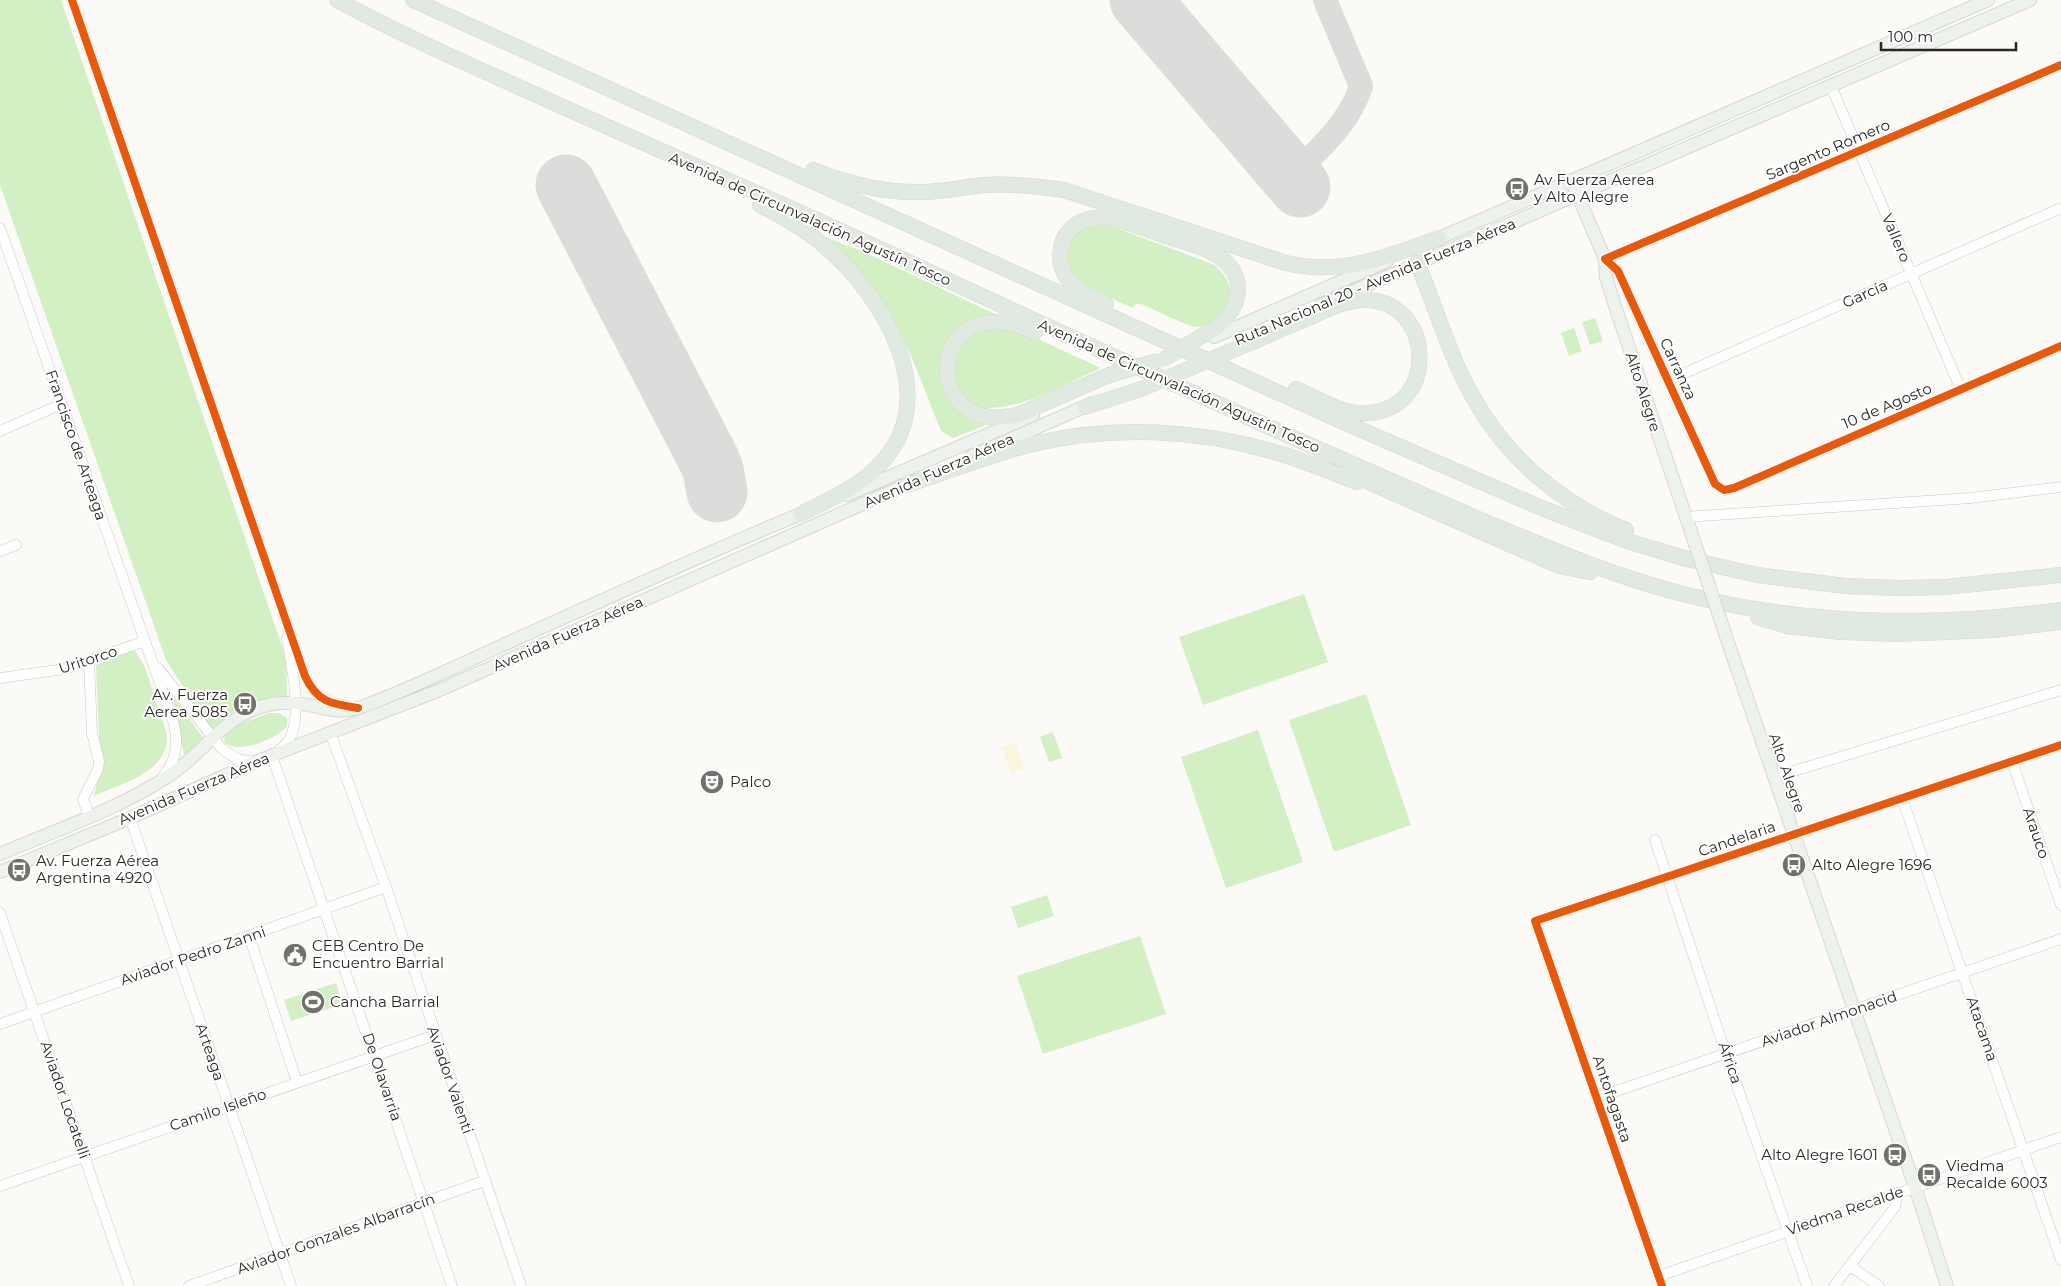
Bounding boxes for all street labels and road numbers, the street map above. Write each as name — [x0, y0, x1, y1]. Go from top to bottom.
street label: Sargento Romero — [1763, 115, 1893, 184]
street label: Avenida de Circunvalación Agustín Tosco — [666, 147, 954, 290]
street label: Vallero — [1878, 211, 1915, 265]
street label: Ruta Nacional 20 - Avenida Fuerza Aérea — [1231, 213, 1518, 350]
street label: García — [1839, 275, 1890, 312]
street label: Avenida de Circunvalación Agustín Tosco — [1035, 314, 1323, 457]
street label: Carranza — [1656, 335, 1701, 403]
street label: Alto Alegre — [1622, 350, 1665, 434]
street label: Francisco de Arteaga — [42, 367, 111, 523]
street label: 10 de Agosto — [1839, 378, 1934, 433]
street label: Avenida Fuerza Aérea — [861, 429, 1017, 512]
street label: Avenida Fuerza Aérea — [490, 592, 646, 675]
street label: Uritorco — [56, 641, 120, 678]
street label: Alto Alegre — [1765, 731, 1810, 815]
street label: Avenida Fuerza Aérea — [115, 748, 272, 829]
street label: Arauco — [2019, 805, 2054, 861]
street label: Candelaria — [1696, 816, 1778, 861]
street label: Aviador Pedro Zanni — [118, 922, 268, 989]
street label: Aviador Almonacid — [1758, 986, 1899, 1051]
street label: Atacama — [1963, 994, 2002, 1064]
street label: Arteaga — [192, 1021, 229, 1083]
street label: Aviador Valenti — [423, 1023, 478, 1136]
street label: De Olavarria — [359, 1030, 406, 1123]
street label: Aviador Locatelli — [36, 1038, 95, 1161]
street label: África — [1714, 1039, 1746, 1086]
street label: Antofagasta — [1589, 1053, 1636, 1145]
street label: Camilo Isleño — [167, 1084, 269, 1135]
street label: Viedma Recalde — [1784, 1182, 1906, 1239]
street label: Aviador Gonzales Albarracín — [234, 1189, 437, 1278]

